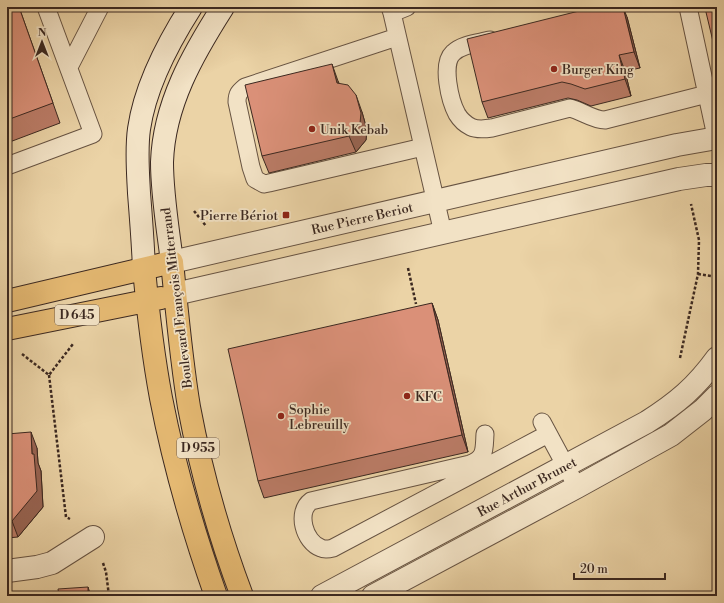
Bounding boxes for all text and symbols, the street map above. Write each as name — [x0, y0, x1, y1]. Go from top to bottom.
north arrow — [22, 22, 62, 62]
text: N — [38, 26, 47, 40]
place label: Burger King — [561, 62, 634, 78]
marker: Burger King — [549, 64, 559, 74]
place label: Unik Kebab — [320, 122, 388, 138]
marker: Unik Kebab — [307, 124, 317, 134]
street label: Rue Pierre Beriot — [310, 199, 415, 238]
street label: Boulevard François Mitterrand — [158, 206, 196, 390]
place label: Pierre Bériot — [200, 208, 278, 224]
marker: Pierre Bériot — [281, 210, 291, 220]
road number: D 645 — [55, 305, 99, 325]
place label: KFC — [415, 389, 442, 405]
marker: KFC — [402, 391, 412, 401]
place label: Sophie Lebreuilly — [289, 402, 350, 433]
marker: Sophie Lebreuilly — [276, 411, 286, 421]
road number: D 955 — [177, 438, 219, 458]
street label: Rue Arthur Brunet — [475, 454, 580, 520]
scale bar — [574, 555, 665, 581]
text: 20 m — [580, 562, 608, 577]

